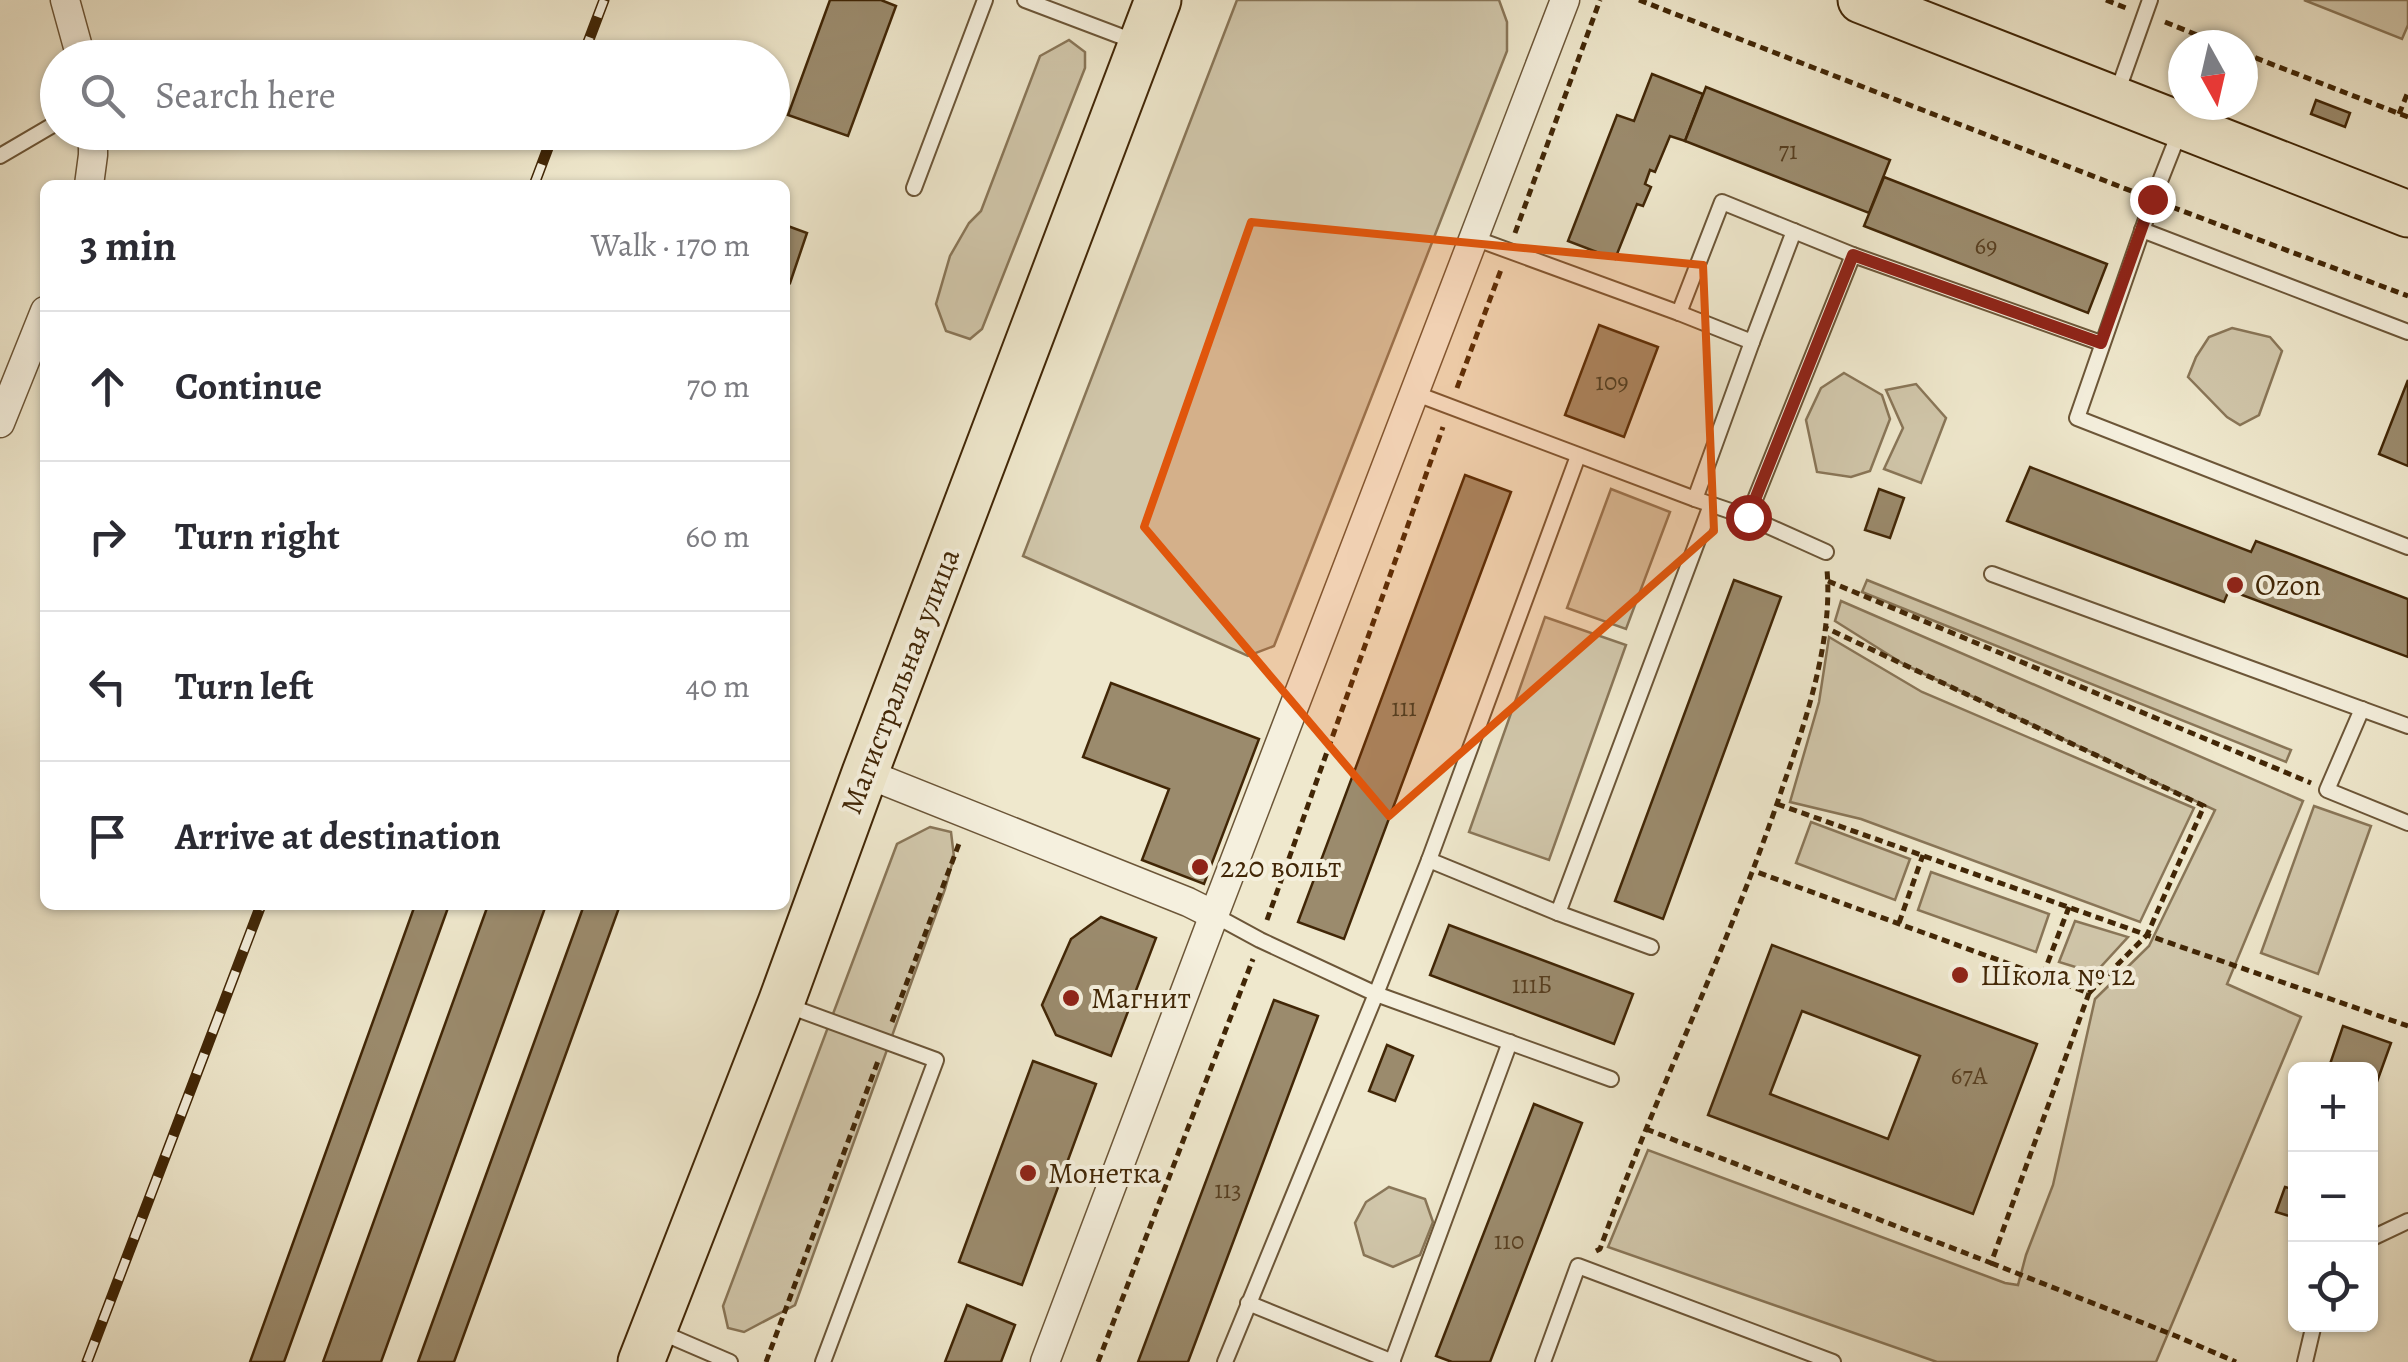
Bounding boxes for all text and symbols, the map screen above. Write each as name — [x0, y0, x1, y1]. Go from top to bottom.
north arrow — [2168, 30, 2258, 120]
search box — [40, 40, 790, 150]
icon: search — [75, 68, 130, 123]
text: Search here — [155, 69, 336, 121]
house number: 71 — [1778, 134, 1798, 168]
route end — [2130, 177, 2176, 223]
text: 3 min — [80, 217, 176, 274]
text: Walk · 170 m — [591, 223, 750, 267]
house number: 69 — [1975, 229, 1997, 263]
icon: ahead — [80, 359, 135, 414]
text: Continue — [175, 360, 322, 412]
text: 70 m — [687, 364, 750, 408]
house number: 109 — [1595, 365, 1629, 399]
route start — [1726, 495, 1772, 541]
icon: right — [80, 509, 135, 564]
text: Turn right — [175, 510, 340, 562]
text: 60 m — [685, 514, 750, 558]
street label: Магистральная улица — [831, 542, 969, 819]
place label: Ozon — [2255, 565, 2321, 605]
marker: Ozon — [2224, 574, 2246, 596]
icon: left — [80, 659, 135, 714]
text: Turn left — [175, 660, 314, 712]
text: 40 m — [685, 664, 750, 708]
house number: 111 — [1391, 691, 1417, 725]
icon: arrive — [80, 809, 135, 864]
text: Arrive at destination — [175, 810, 501, 862]
place label: 220 вольт — [1220, 847, 1341, 887]
marker: 220 вольт — [1189, 856, 1211, 878]
place label: Школа № 12 — [1980, 955, 2136, 995]
marker: Школа № 12 — [1949, 964, 1971, 986]
house number: 111Б — [1512, 968, 1552, 1002]
place label: Магнит — [1091, 978, 1191, 1018]
marker: Магнит — [1060, 987, 1082, 1009]
house number: 67А — [1951, 1059, 1988, 1093]
map controls — [2288, 1062, 2378, 1332]
button: + — [2288, 1062, 2378, 1152]
button: − — [2288, 1152, 2378, 1242]
place label: Монетка — [1048, 1153, 1161, 1193]
marker: Монетка — [1017, 1162, 1039, 1184]
house number: 113 — [1214, 1173, 1242, 1207]
house number: 110 — [1494, 1224, 1524, 1258]
button: locate — [2288, 1242, 2378, 1332]

